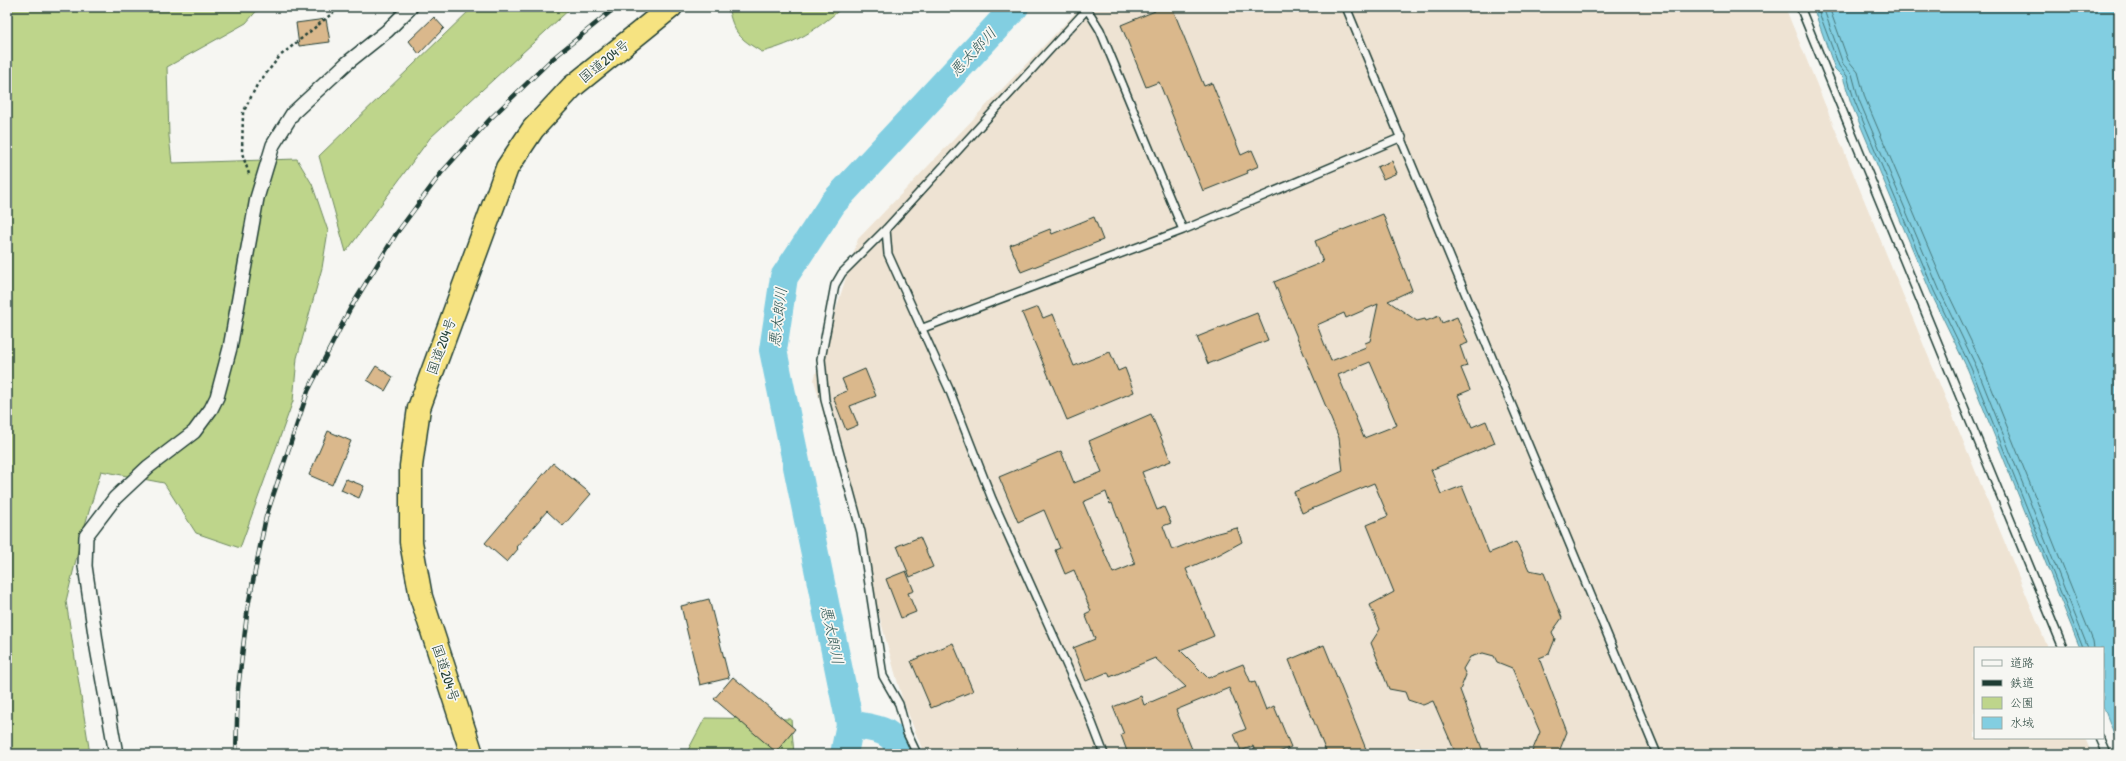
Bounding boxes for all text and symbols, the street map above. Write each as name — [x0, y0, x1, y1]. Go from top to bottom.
water label: 悪太郎川 — [944, 23, 1001, 81]
street label: 国道204号 — [574, 34, 633, 87]
water label: 悪太郎川 — [763, 286, 792, 348]
street label: 国道204号 — [421, 314, 460, 377]
water label: 悪太郎川 — [816, 603, 849, 666]
street label: 国道204号 — [428, 641, 465, 704]
legend — [1974, 647, 2104, 739]
text: 道路 — [2010, 654, 2034, 671]
text: 鉄道 — [2010, 674, 2034, 691]
text: 公園 — [2010, 694, 2034, 711]
text: 水域 — [2010, 714, 2034, 731]

